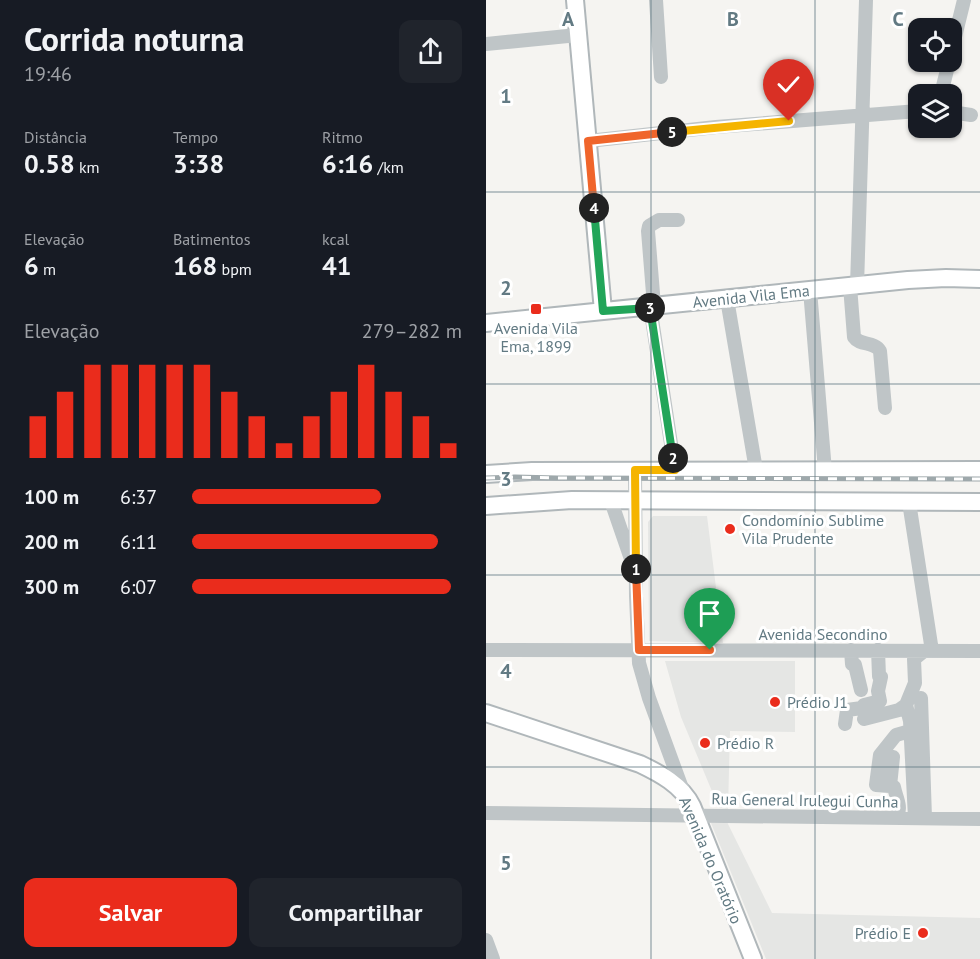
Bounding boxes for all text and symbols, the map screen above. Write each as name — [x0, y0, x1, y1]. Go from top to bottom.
text: A — [562, 6, 575, 32]
text: B — [727, 6, 739, 32]
text: C — [892, 6, 904, 32]
text: Corrida noturna — [24, 17, 244, 60]
map controls — [908, 18, 962, 138]
button: locate — [908, 18, 962, 72]
button: share — [399, 20, 462, 83]
pin — [763, 59, 814, 121]
text: 19:46 — [24, 61, 72, 87]
icon: check — [772, 68, 805, 101]
text: 1 — [500, 83, 512, 109]
button: layers — [908, 84, 962, 138]
pin: 5 — [657, 117, 687, 147]
text: 5 — [667, 122, 677, 142]
text: Distância — [24, 127, 87, 147]
text: Tempo — [173, 127, 218, 147]
text: Ritmo — [322, 127, 363, 147]
text: 0.58 — [24, 147, 75, 180]
text: 3:38 — [173, 147, 224, 180]
text: 6:16 — [322, 147, 373, 180]
text: km — [75, 157, 100, 177]
text: /km — [373, 157, 404, 177]
pin: 4 — [579, 193, 609, 223]
text: 4 — [589, 198, 599, 218]
text: Elevação — [24, 229, 84, 249]
text: Batimentos — [173, 229, 250, 249]
text: kcal — [322, 229, 349, 249]
text: 6 — [24, 249, 39, 282]
text: 168 — [173, 249, 217, 282]
text: 41 — [322, 249, 351, 282]
text: m — [39, 259, 56, 279]
text: bpm — [217, 259, 252, 279]
text: 2 — [500, 275, 512, 301]
street label: Avenida Vila Ema — [691, 280, 811, 312]
pin: 3 — [635, 293, 665, 323]
text: 3 — [645, 298, 655, 318]
marker: Avenida Vila Ema, 1899 — [529, 302, 543, 316]
text: Elevação — [24, 318, 100, 344]
text: 279–282 m — [362, 318, 462, 344]
place label: Avenida Vila Ema, 1899 — [494, 318, 578, 356]
pin: 2 — [658, 443, 688, 473]
text: 2 — [668, 448, 678, 468]
text: 3 — [500, 466, 512, 492]
text: 100 m — [24, 484, 79, 510]
text: 6:37 — [120, 484, 157, 510]
place label: Condomínio Sublime Vila Prudente — [741, 510, 884, 548]
marker: Condomínio Sublime Vila Prudente — [723, 522, 737, 536]
text: 200 m — [24, 529, 79, 555]
text: 6:11 — [120, 529, 157, 555]
pin: 1 — [621, 554, 651, 584]
text: 1 — [631, 559, 641, 579]
text: 300 m — [24, 574, 79, 600]
text: 6:07 — [120, 574, 157, 600]
pin — [684, 588, 735, 650]
icon: arrive — [693, 597, 726, 630]
street label: Avenida Secondino — [758, 624, 888, 644]
text: 4 — [500, 658, 512, 684]
place label: Prédio J1 — [787, 692, 848, 712]
marker: Prédio J1 — [768, 695, 782, 709]
place label: Prédio R — [717, 733, 774, 753]
marker: Prédio R — [698, 736, 712, 750]
street label: Rua General Irulegui Cunha — [711, 788, 899, 812]
street label: Avenida do Oratório — [675, 793, 747, 927]
text: 5 — [500, 850, 512, 876]
button: Salvar — [24, 878, 237, 947]
button: Compartilhar — [249, 878, 462, 947]
place label: Prédio E — [855, 923, 911, 943]
marker: Prédio E — [916, 926, 930, 940]

